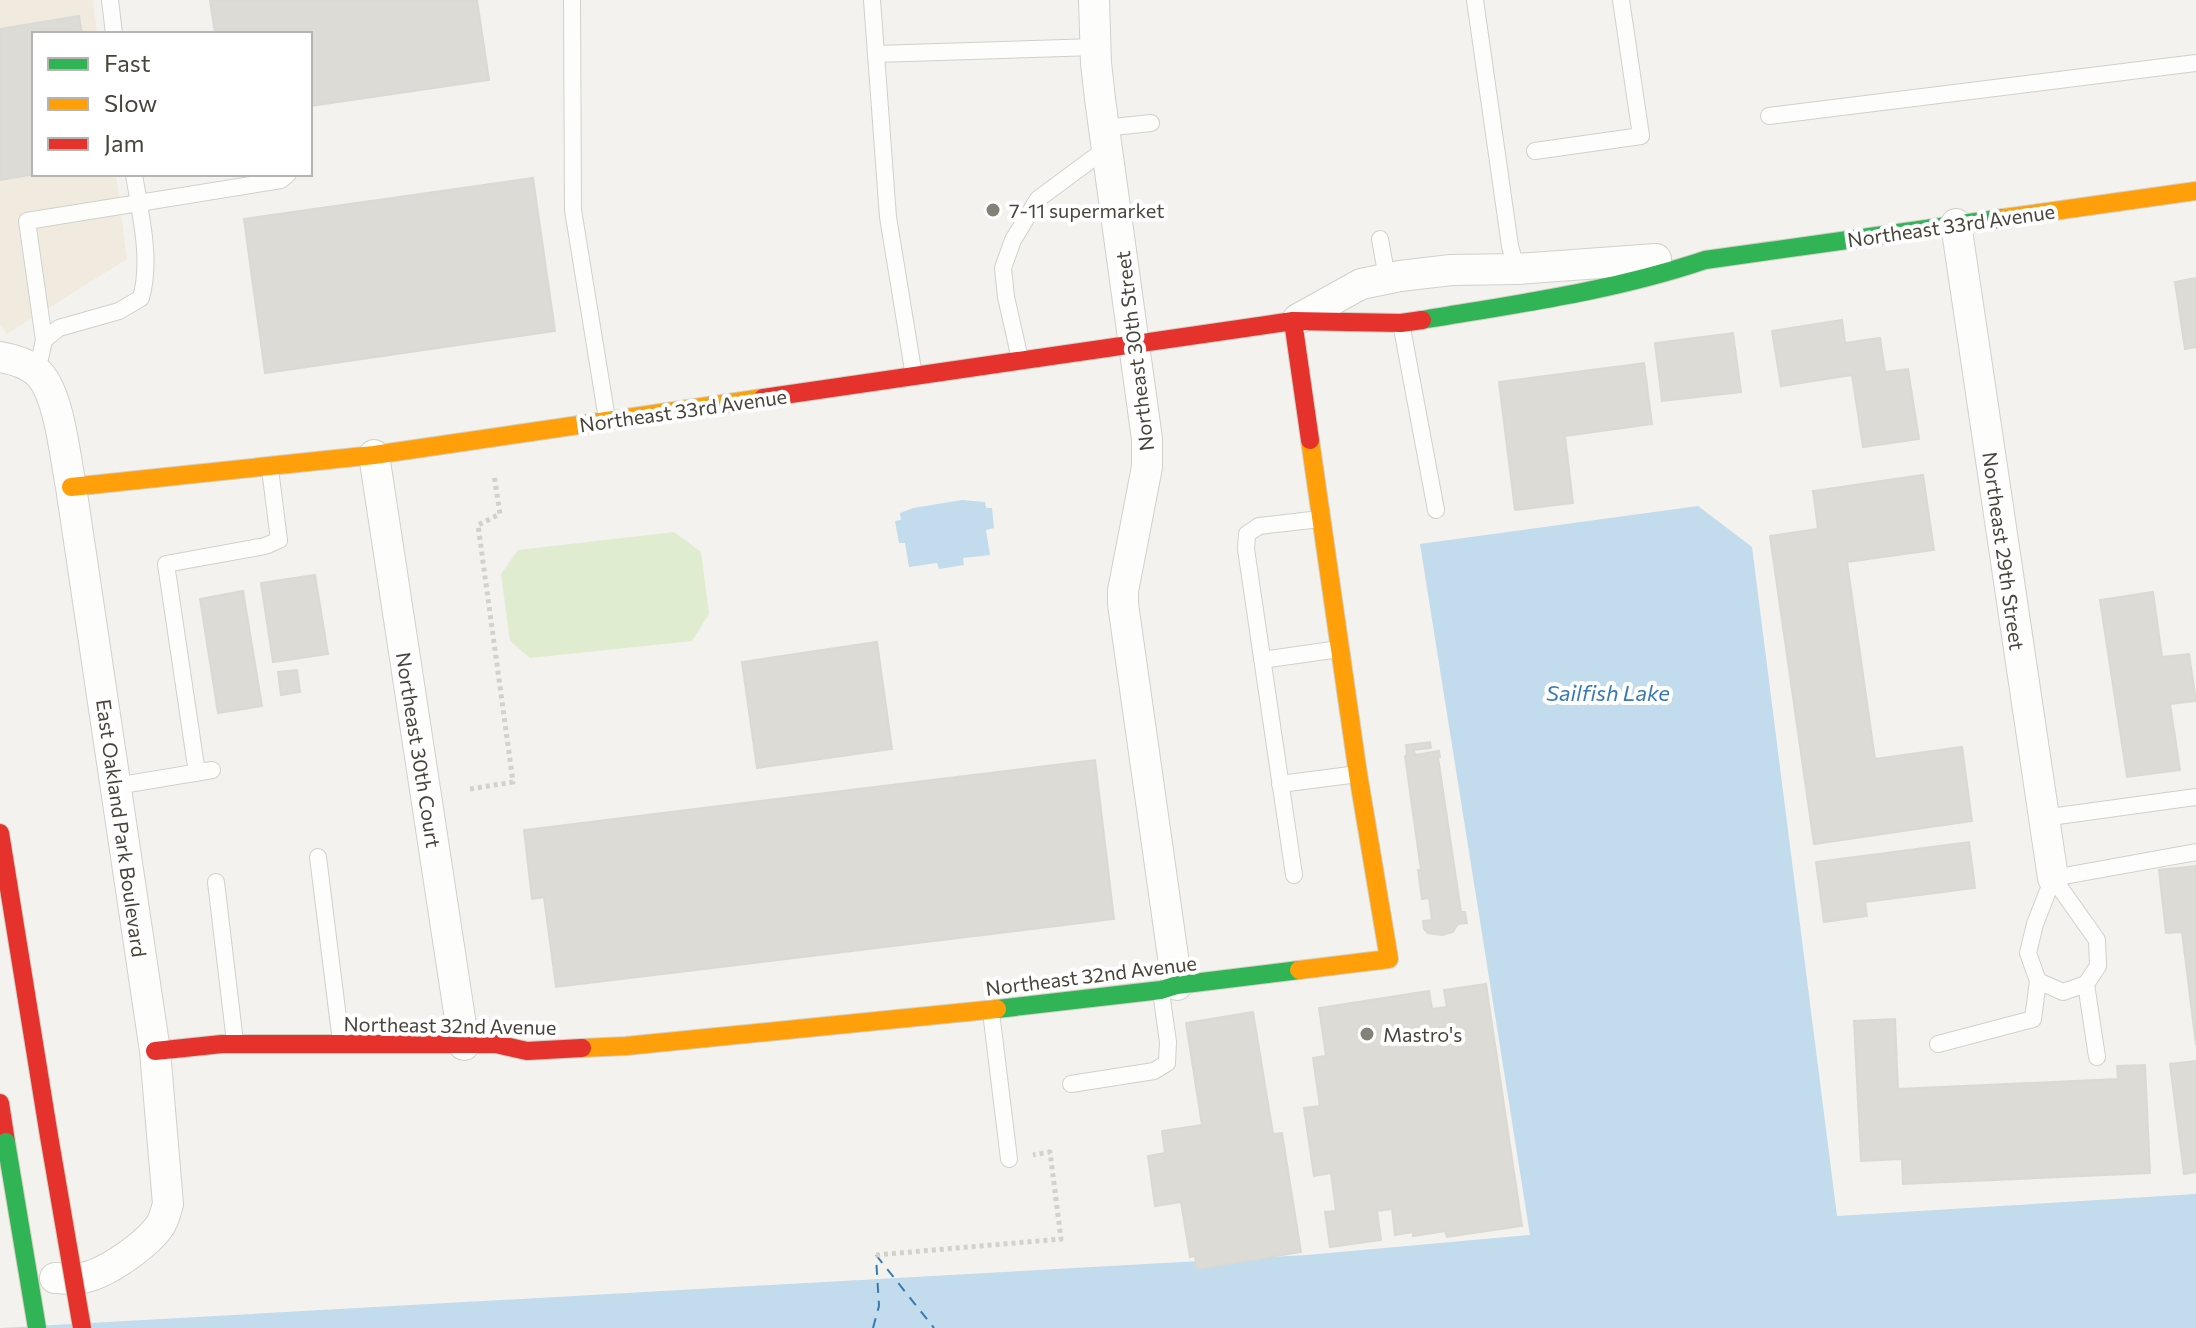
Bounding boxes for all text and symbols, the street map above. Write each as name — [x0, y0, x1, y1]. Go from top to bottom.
legend — [32, 32, 312, 176]
text: Fast — [104, 48, 151, 77]
text: Slow — [104, 88, 157, 117]
text: Jam — [104, 128, 144, 157]
place label: 7-11 supermarket — [1009, 198, 1164, 222]
street label: Northeast 33rd Avenue — [1846, 199, 2056, 251]
marker: 7-11 supermarket — [984, 201, 1002, 219]
street label: Northeast 30th Street — [1110, 250, 1158, 452]
street label: Northeast 33rd Avenue — [578, 384, 788, 436]
street label: Northeast 29th Street — [1978, 450, 2030, 652]
street label: Northeast 30th Court — [392, 650, 446, 850]
water label: Sailfish Lake — [1546, 679, 1670, 706]
street label: East Oakland Park Boulevard — [92, 697, 152, 959]
street label: Northeast 32nd Avenue — [984, 950, 1198, 1000]
street label: Northeast 32nd Avenue — [343, 1011, 557, 1039]
place label: Mastro's — [1383, 1022, 1462, 1046]
marker: Mastro's — [1358, 1025, 1376, 1043]

